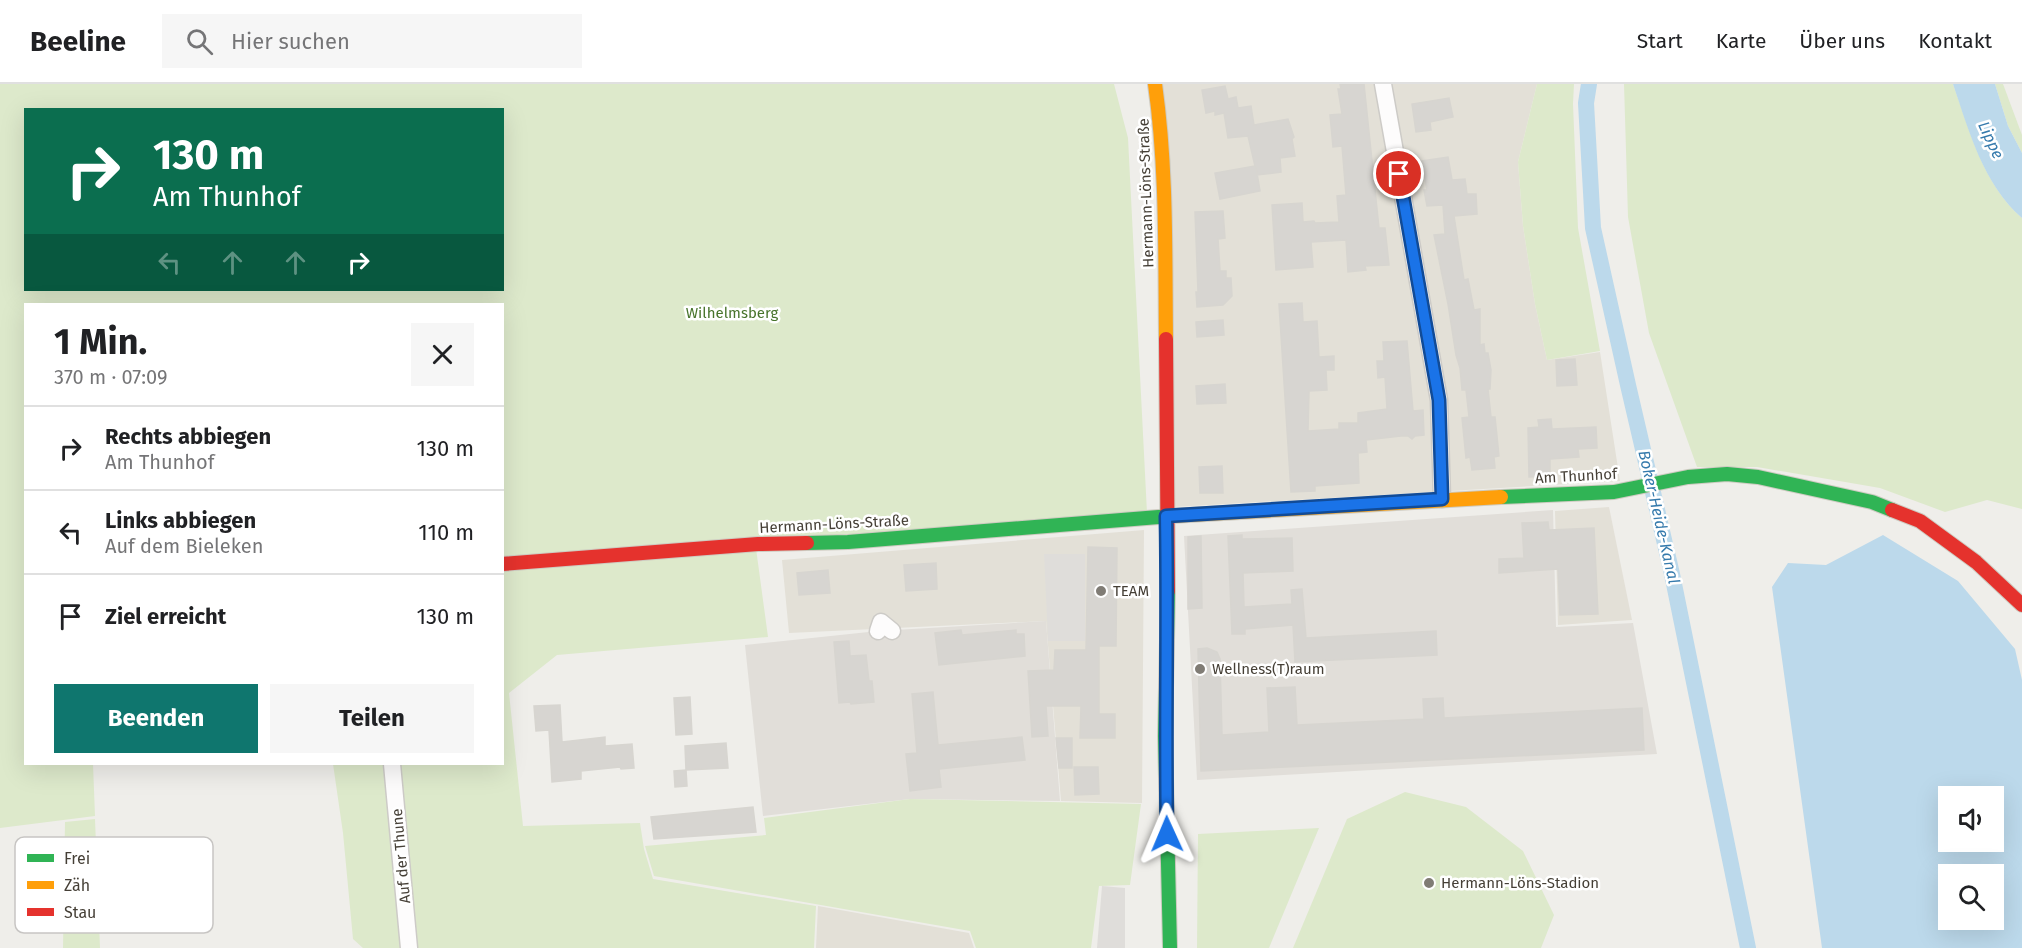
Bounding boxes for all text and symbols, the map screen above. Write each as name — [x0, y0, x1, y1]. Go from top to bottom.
search box — [162, 14, 582, 68]
text: Beeline — [30, 25, 126, 58]
icon: search — [183, 25, 216, 58]
text: Hier suchen — [231, 28, 350, 55]
text: Start — [1637, 28, 1683, 54]
text: Karte — [1716, 28, 1766, 54]
text: Über uns — [1799, 28, 1885, 54]
text: Kontakt — [1918, 28, 1992, 54]
street label: Hermann-Löns-Straße — [1134, 118, 1158, 268]
water label: Lippe — [1974, 118, 2008, 162]
text: 130 m — [153, 130, 264, 180]
icon: right — [54, 132, 132, 210]
pin — [1373, 148, 1424, 199]
icon: arrive — [1382, 157, 1415, 190]
text: Am Thunhof — [153, 181, 301, 213]
icon: left — [153, 246, 186, 279]
icon: ahead — [216, 246, 249, 279]
icon: ahead — [279, 246, 312, 279]
icon: right — [342, 246, 375, 279]
park label: Wilhelmsberg — [686, 304, 779, 322]
text: 1 Min. — [54, 320, 147, 364]
button: close — [411, 323, 474, 386]
text: 370 m · 07:09 — [54, 365, 167, 389]
text: Rechts abbiegen — [105, 423, 271, 450]
icon: right — [54, 432, 87, 465]
text: 130 m — [417, 435, 474, 462]
water label: Boker-Heide-Kanal — [1634, 448, 1684, 586]
text: Am Thunhof — [105, 450, 214, 474]
street label: Am Thunhof — [1535, 465, 1618, 487]
text: Links abbiegen — [105, 507, 256, 534]
street label: Hermann-Löns-Straße — [759, 511, 909, 537]
icon: left — [54, 516, 87, 549]
text: 110 m — [418, 519, 474, 546]
text: Auf dem Bieleken — [105, 534, 263, 558]
place label: TEAM — [1113, 582, 1149, 600]
marker: TEAM — [1094, 584, 1108, 598]
icon: arrive — [54, 600, 87, 633]
text: Ziel erreicht — [105, 603, 226, 630]
text: 130 m — [417, 603, 474, 630]
place label: Wellness(T)raum — [1212, 660, 1325, 678]
marker: Wellness(T)raum — [1193, 662, 1207, 676]
button: Beenden — [54, 684, 258, 753]
button: Teilen — [270, 684, 474, 753]
map controls — [1938, 786, 2004, 930]
button: sound — [1938, 786, 2004, 852]
position arrow — [1135, 802, 1199, 866]
street label: Auf der Thune — [388, 808, 414, 904]
legend — [15, 837, 213, 933]
text: Frei — [64, 849, 90, 868]
button: search — [1938, 864, 2004, 930]
place label: Hermann-Löns-Stadion — [1441, 874, 1599, 892]
text: Zäh — [64, 876, 90, 895]
marker: Hermann-Löns-Stadion — [1422, 876, 1436, 890]
text: Stau — [64, 903, 96, 922]

